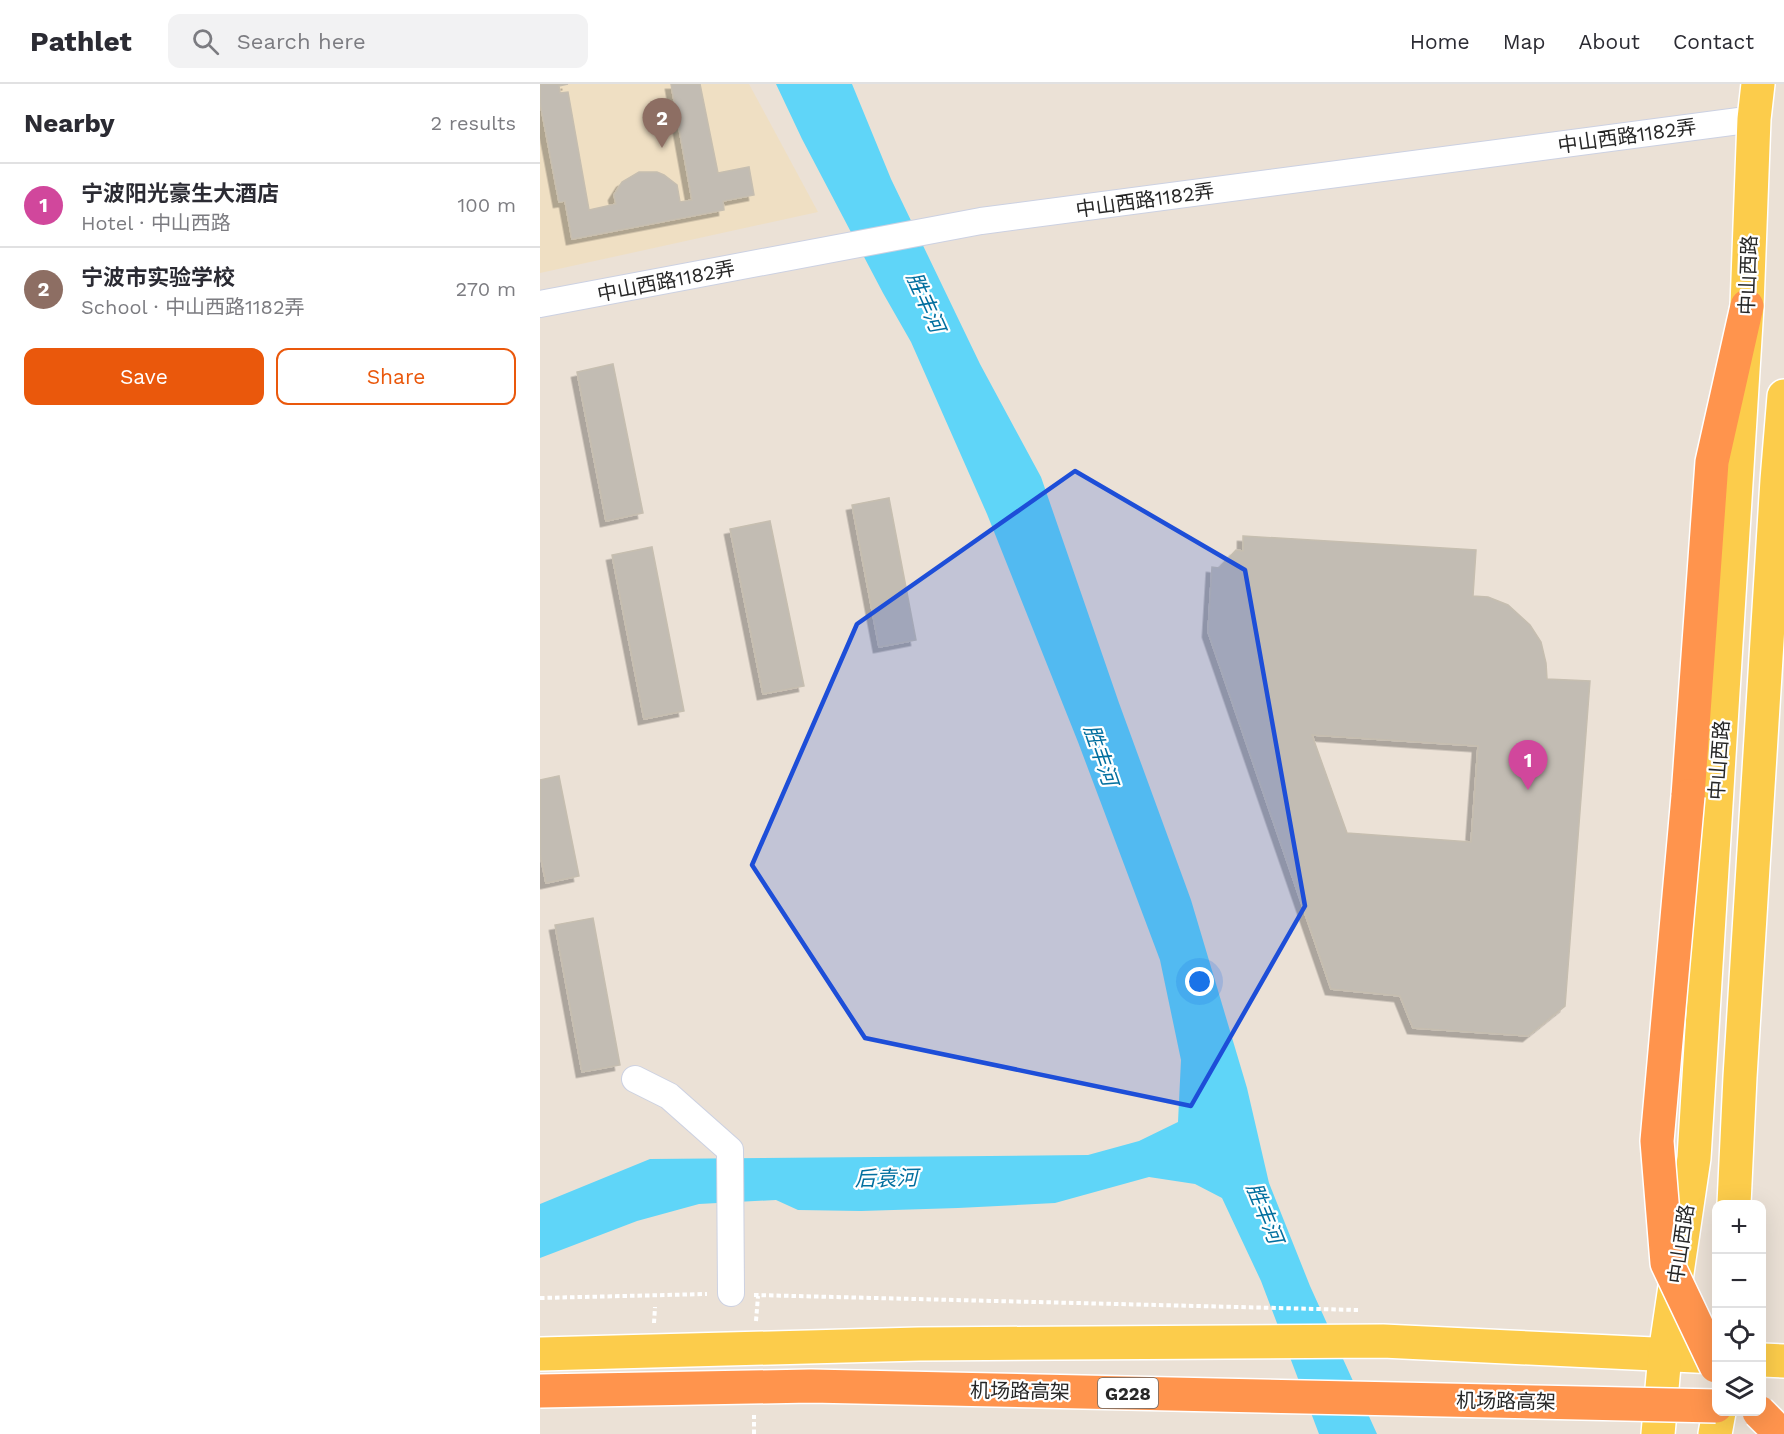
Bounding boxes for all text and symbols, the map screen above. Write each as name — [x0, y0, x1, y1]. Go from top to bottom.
search box — [168, 14, 588, 68]
text: Pathlet — [30, 25, 132, 58]
icon: search — [189, 25, 222, 58]
text: Search here — [237, 29, 366, 54]
text: Home — [1410, 29, 1470, 54]
text: Map — [1503, 29, 1546, 54]
text: About — [1579, 29, 1640, 54]
text: Contact — [1673, 29, 1754, 54]
pin: 2 — [642, 98, 682, 148]
text: Nearby — [24, 108, 115, 138]
text: 2 results — [431, 111, 516, 135]
street label: 中山西路1182弄 — [1556, 114, 1698, 158]
street label: 中山西路1182弄 — [1074, 178, 1216, 222]
text: 宁波阳光豪生大酒店 — [81, 181, 279, 206]
text: 1 — [39, 193, 48, 217]
text: 100 m — [457, 193, 516, 217]
text: Hotel · 中山西路 — [81, 211, 231, 235]
street label: 中山西路 — [1735, 235, 1761, 315]
street label: 中山西路1182弄 — [595, 256, 737, 306]
text: 宁波市实验学校 — [81, 265, 235, 290]
water label: 胜丰河 — [902, 268, 952, 340]
text: 2 — [38, 277, 49, 301]
text: 270 m — [456, 277, 516, 301]
text: School · 中山西路1182弄 — [81, 295, 305, 319]
button: Save — [24, 348, 264, 405]
button: Share — [276, 348, 516, 405]
street label: 中山西路 — [1704, 719, 1734, 801]
water label: 胜丰河 — [1079, 721, 1124, 793]
pin: 1 — [1508, 740, 1548, 790]
your location — [1185, 967, 1214, 996]
water label: 后袁河 — [854, 1165, 922, 1191]
water label: 胜丰河 — [1242, 1179, 1290, 1251]
map controls — [1712, 1200, 1766, 1416]
button: + — [1712, 1200, 1766, 1254]
street label: 中山西路 — [1664, 1203, 1698, 1285]
button: − — [1712, 1254, 1766, 1308]
button: locate — [1712, 1308, 1766, 1362]
button: layers — [1712, 1362, 1766, 1416]
street label: 机场路高架 — [970, 1378, 1070, 1404]
road number: G228 — [1098, 1378, 1158, 1408]
street label: 机场路高架 — [1456, 1388, 1556, 1414]

